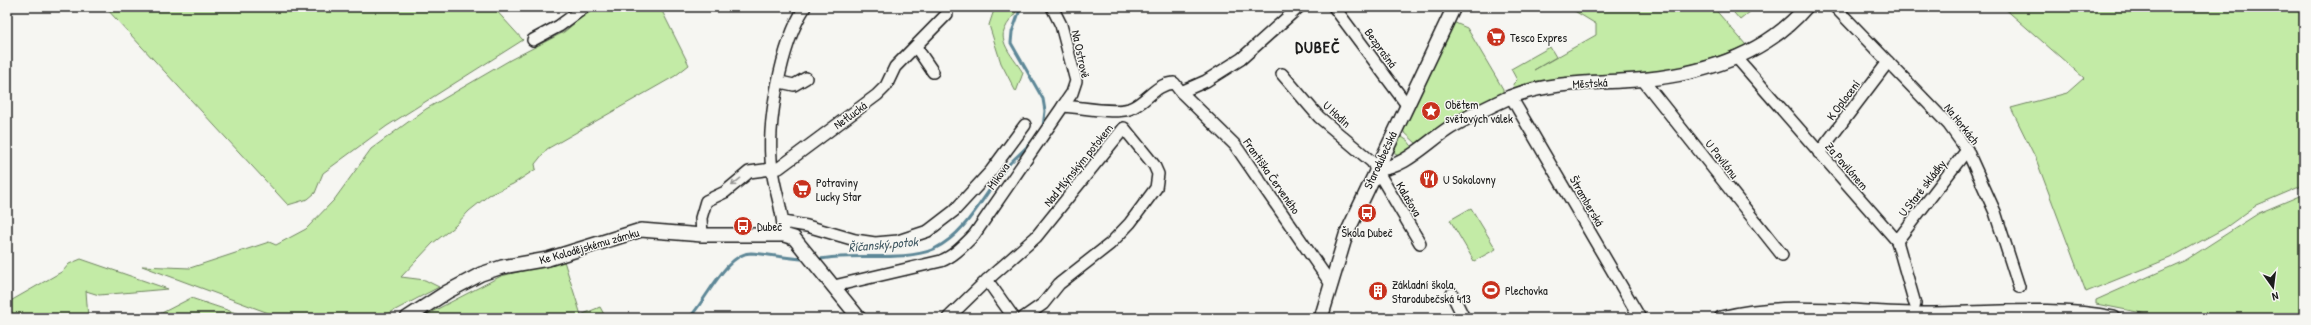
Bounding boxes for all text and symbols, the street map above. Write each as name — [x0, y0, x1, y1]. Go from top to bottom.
street label: Bezprašná — [1361, 25, 1401, 72]
supermarket icon: Tesco Expres — [1485, 26, 1507, 48]
street label: Na Ostrově — [1068, 29, 1094, 80]
place label: Tesco Expres — [1510, 29, 1567, 46]
district label: DUBEČ — [1295, 36, 1341, 58]
street label: Městská — [1572, 74, 1608, 92]
street label: K Oplocení — [1822, 76, 1864, 124]
place label: Obětem světových válek — [1445, 96, 1513, 127]
street label: Netlucká — [830, 97, 870, 133]
street label: U Hodin — [1319, 97, 1355, 131]
place icon: Obětem světových válek — [1420, 100, 1442, 122]
street label: Na Horkách — [1940, 100, 1984, 148]
street label: Nad Mlýnským potokem — [1039, 120, 1117, 210]
street label: Starodubečská — [1359, 128, 1401, 192]
street label: Františka Červeného — [1239, 134, 1305, 217]
street label: U Pavilónu — [1701, 136, 1743, 182]
street label: Za Pavilónem — [1822, 139, 1872, 193]
street label: U Staré skládky — [1894, 156, 1950, 220]
street label: Mikova — [983, 159, 1013, 193]
restaurant icon: U Sokolovny — [1418, 168, 1440, 190]
place label: U Sokolovny — [1443, 171, 1496, 188]
street label: Štramberská — [1566, 173, 1608, 230]
place label: Potraviny Lucky Star — [816, 174, 862, 205]
one-way arrow — [731, 177, 742, 186]
supermarket icon: Potraviny Lucky Star — [791, 178, 813, 200]
street label: Kalašova — [1392, 178, 1426, 220]
bus stop icon: Škola Dubeč — [1356, 202, 1378, 224]
bus stop icon: Dubeč — [732, 215, 754, 237]
place label: Dubeč — [757, 218, 782, 235]
street label: Ke Kolodějskému zámku — [537, 224, 641, 268]
place label: Škola Dubeč — [1342, 224, 1393, 241]
water label: Říčanský potok — [848, 232, 920, 257]
north arrow — [2253, 267, 2293, 307]
place label: Základní škola, Starodubečská 413 — [1392, 276, 1471, 307]
sports icon: Plechovka — [1480, 279, 1502, 301]
building icon: Základní škola, Starodubečská 413 — [1367, 280, 1389, 302]
place label: Plechovka — [1505, 282, 1548, 299]
text: N — [2271, 289, 2280, 304]

